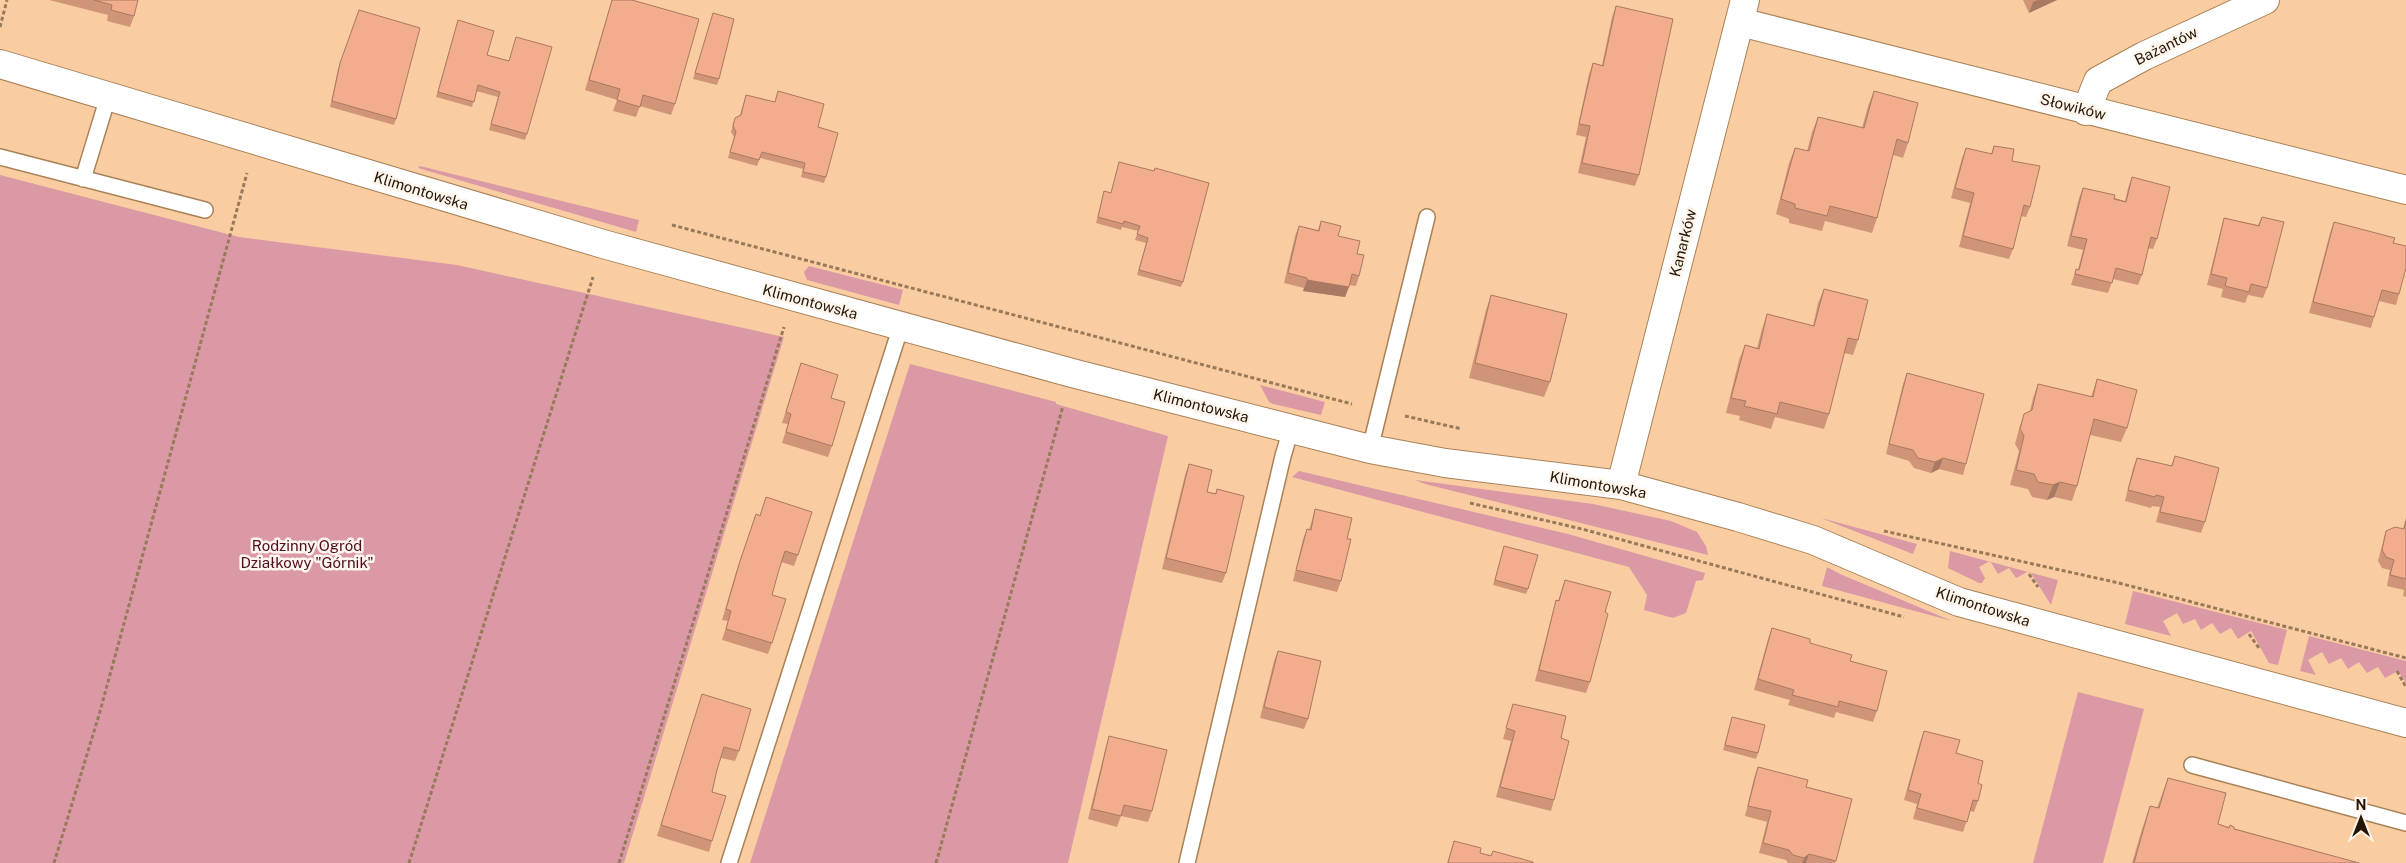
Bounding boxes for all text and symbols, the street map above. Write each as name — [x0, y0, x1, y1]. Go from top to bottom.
street label: Bażantów — [2132, 23, 2200, 68]
street label: Słowików — [2039, 90, 2108, 123]
street label: Klimontowska — [372, 168, 470, 213]
street label: Kanarków — [1666, 207, 1699, 279]
street label: Klimontowska — [761, 281, 860, 322]
street label: Klimontowska — [1152, 385, 1251, 426]
street label: Klimontowska — [1548, 468, 1648, 501]
park label: Rodzinny Ogród Działkowy "Górnik" — [240, 537, 374, 571]
street label: Klimontowska — [1934, 583, 2032, 630]
north arrow — [2336, 793, 2386, 843]
text: N — [2356, 797, 2366, 813]

